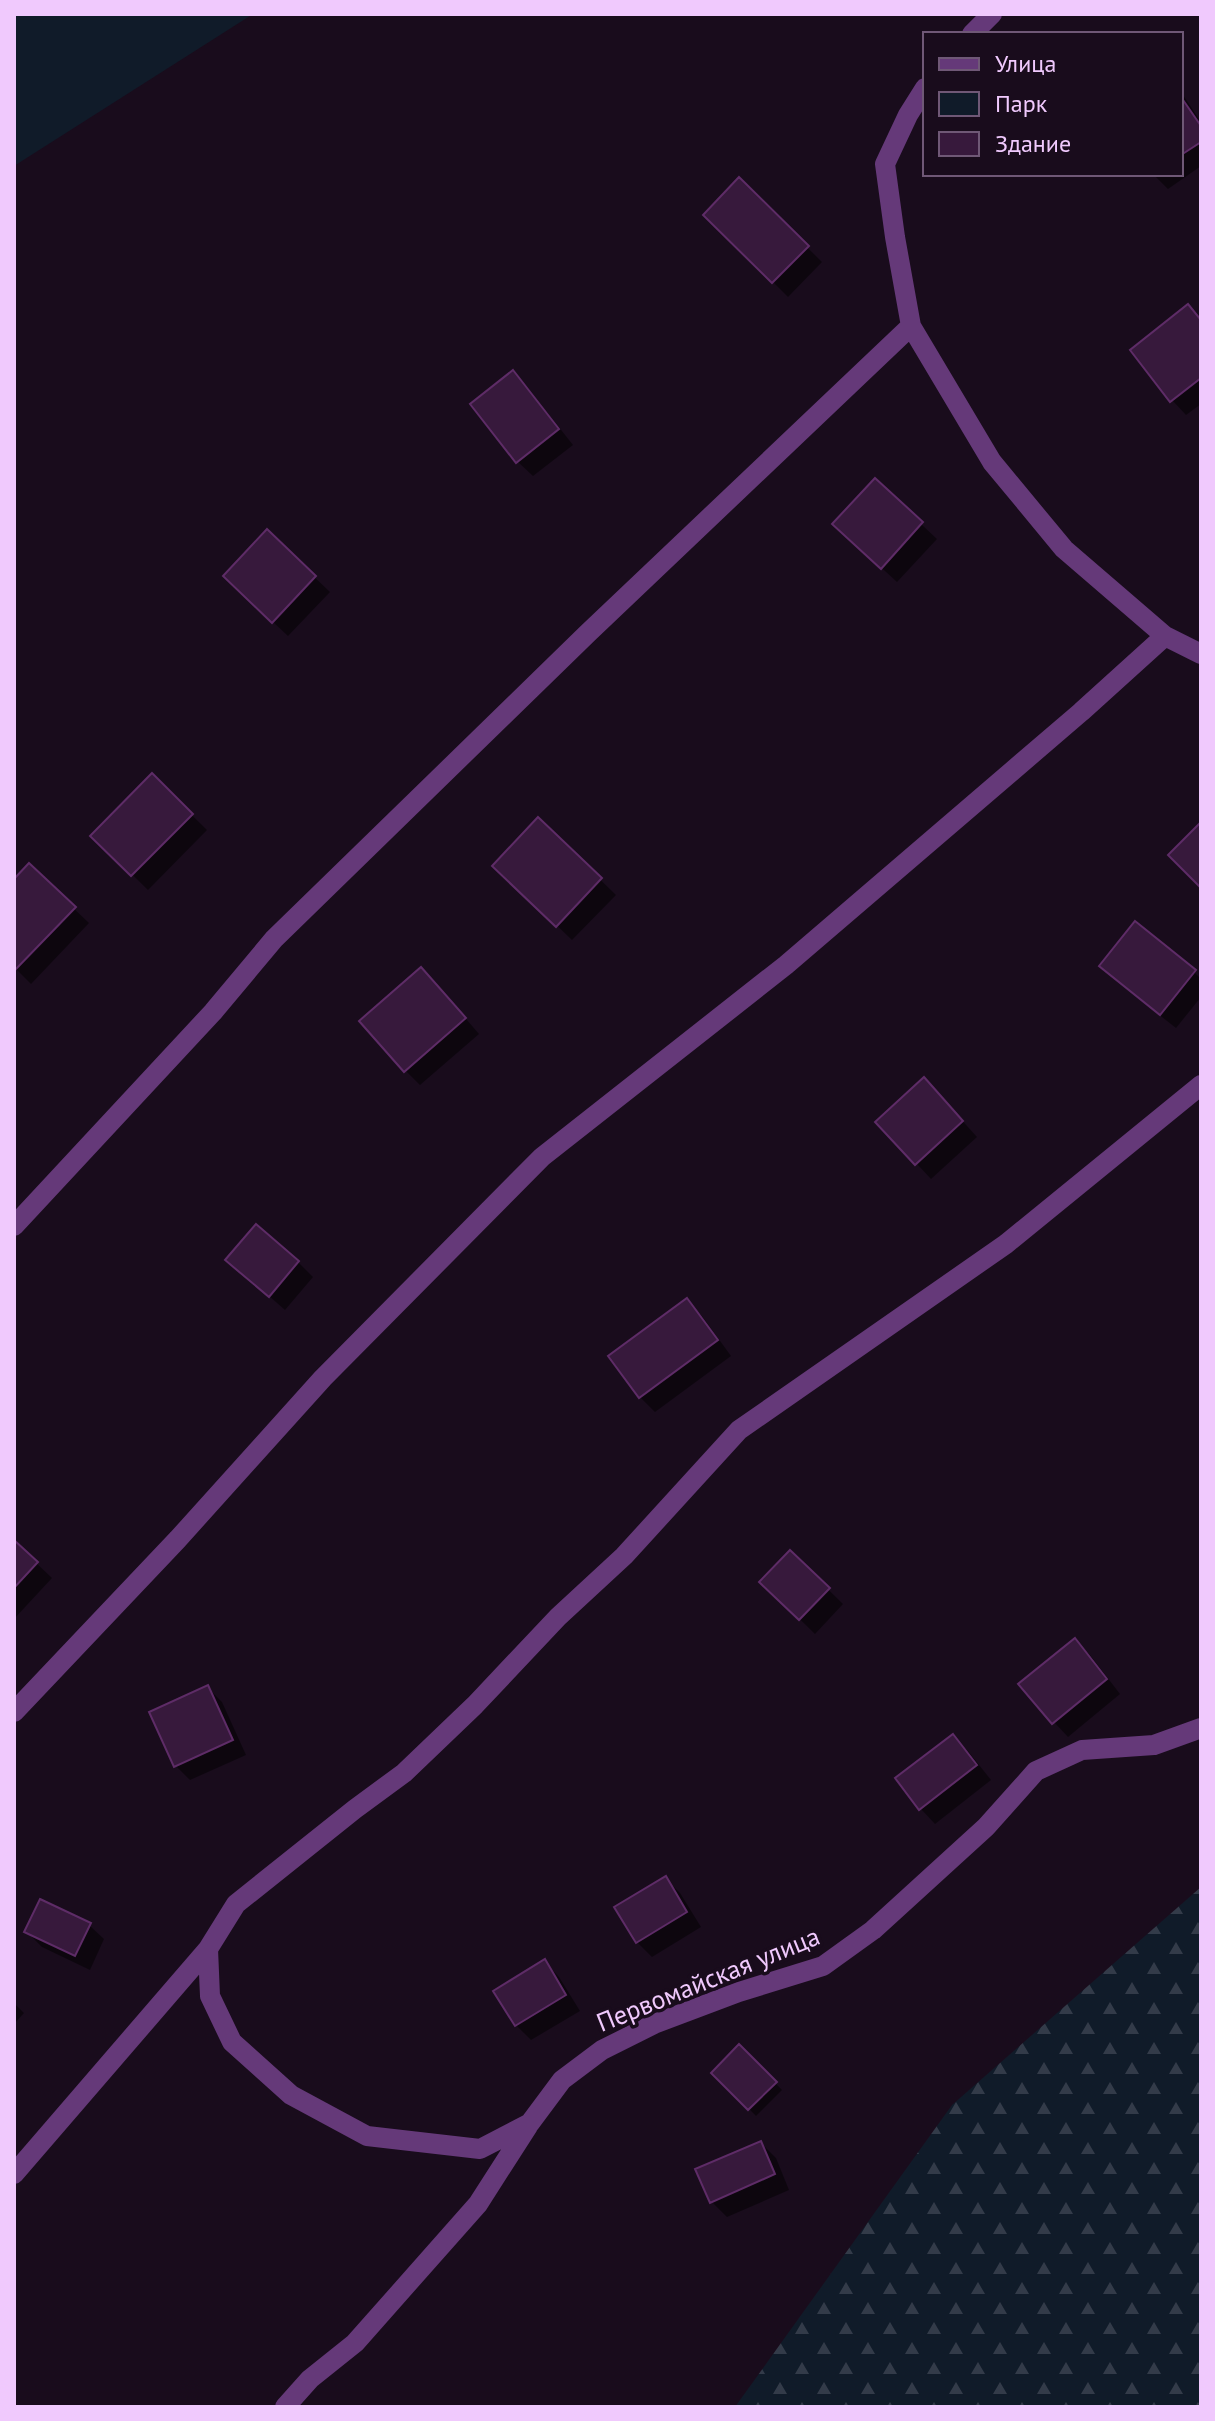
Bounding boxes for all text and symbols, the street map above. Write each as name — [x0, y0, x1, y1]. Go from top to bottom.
legend — [923, 32, 1183, 176]
text: Улица — [995, 48, 1056, 79]
text: Парк — [995, 88, 1048, 119]
text: Здание — [995, 128, 1071, 159]
street label: Первомайская улица — [592, 1919, 824, 2039]

